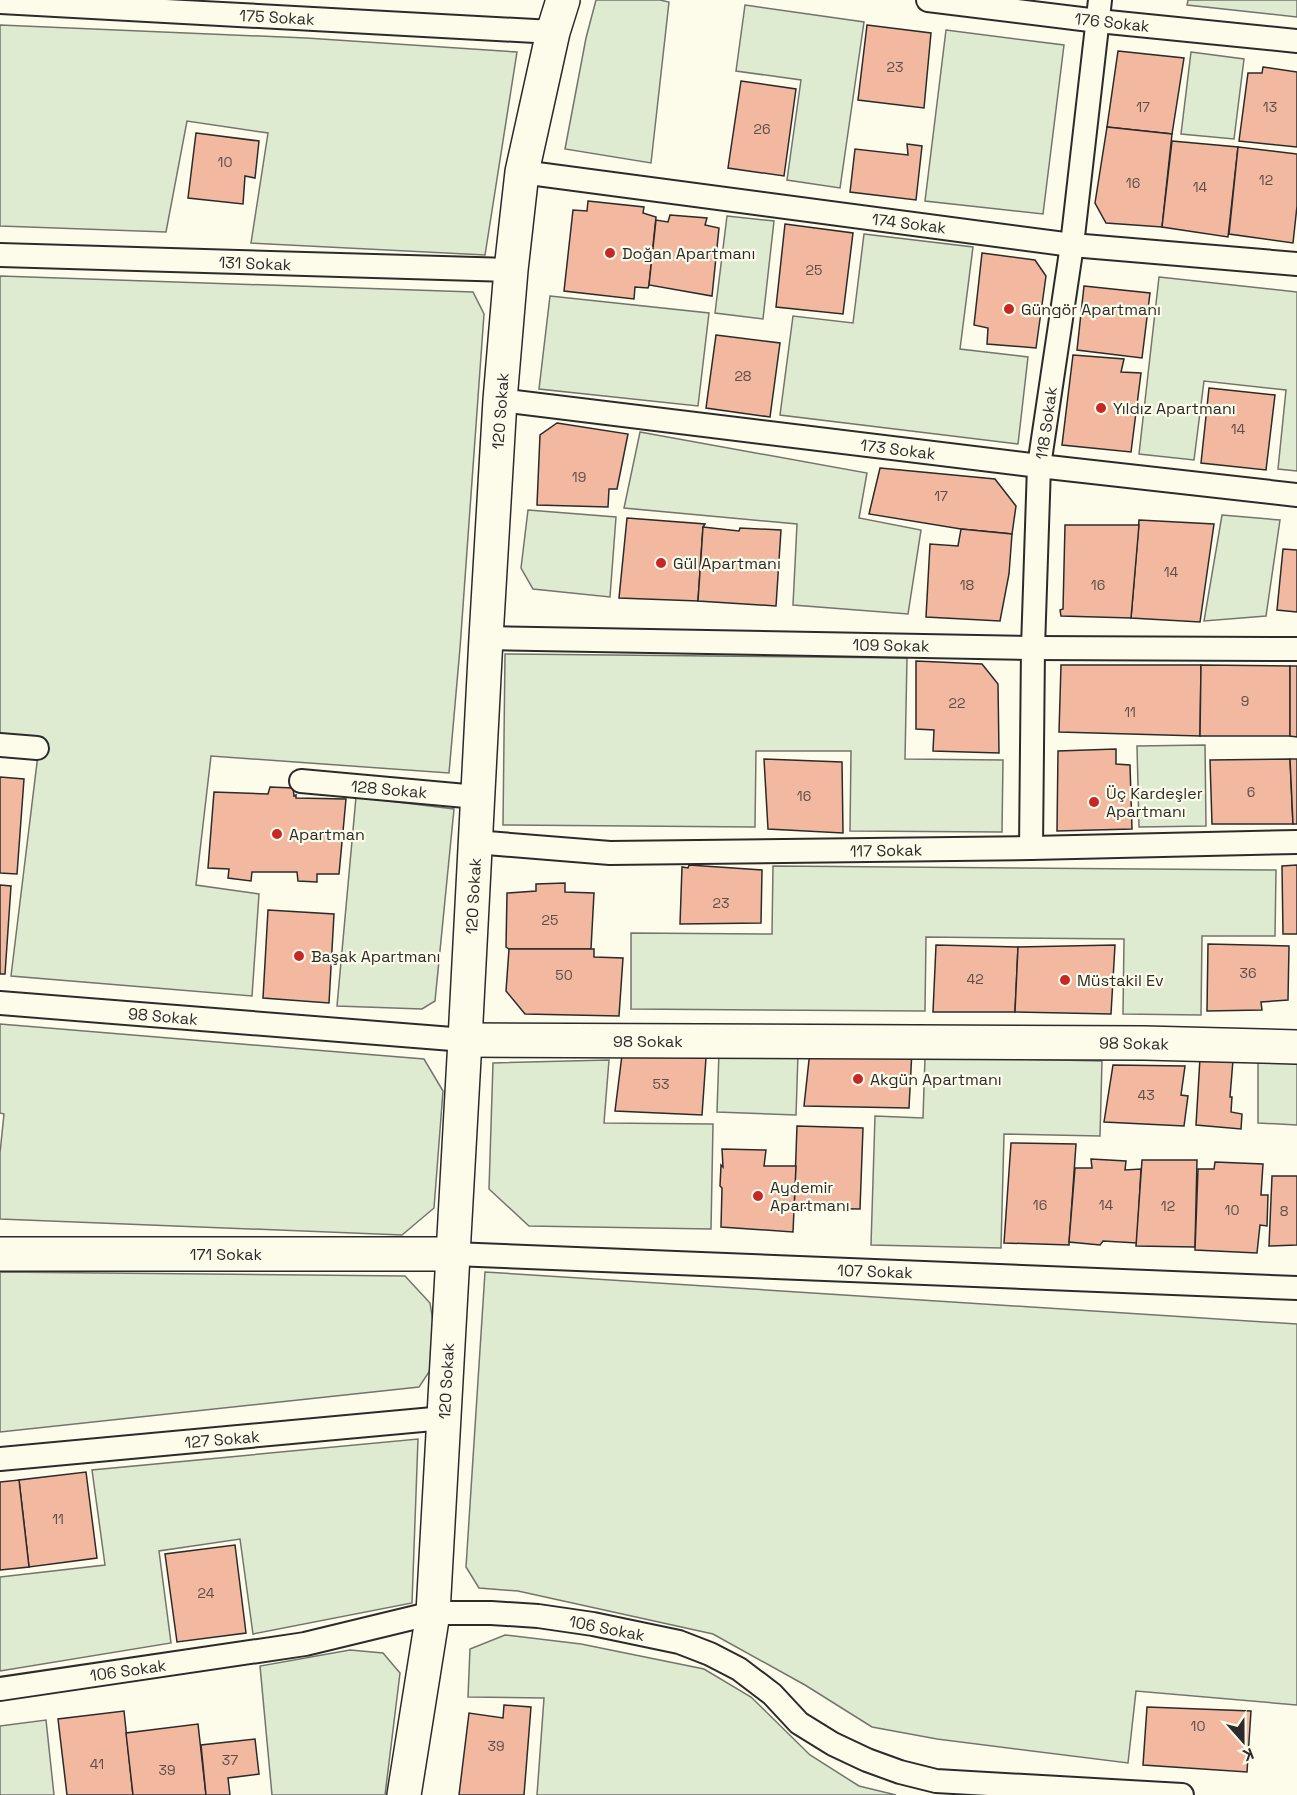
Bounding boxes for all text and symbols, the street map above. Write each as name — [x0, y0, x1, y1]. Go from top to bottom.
street label: 175 Sokak — [239, 5, 316, 30]
street label: 176 Sokak — [1073, 8, 1151, 37]
house number: 23 — [887, 58, 903, 76]
house number: 17 — [1136, 98, 1150, 116]
house number: 13 — [1263, 98, 1277, 116]
house number: 26 — [753, 120, 771, 138]
house number: 10 — [218, 153, 232, 171]
house number: 12 — [1259, 171, 1273, 189]
house number: 16 — [1126, 174, 1140, 192]
house number: 14 — [1193, 178, 1208, 196]
street label: 174 Sokak — [871, 209, 948, 239]
place label: Doğan Apartmanı — [622, 243, 755, 264]
marker: Doğan Apartmanı — [603, 246, 617, 260]
street label: 131 Sokak — [218, 252, 292, 275]
house number: 25 — [806, 261, 822, 279]
place label: Güngör Apartmanı — [1021, 299, 1161, 320]
marker: Güngör Apartmanı — [1002, 302, 1016, 316]
house number: 28 — [734, 367, 752, 385]
street label: 120 Sokak — [487, 372, 514, 450]
street label: 118 Sokak — [1031, 385, 1062, 461]
place label: Yıldız Apartmanı — [1113, 398, 1236, 419]
marker: Yıldız Apartmanı — [1094, 401, 1108, 415]
house number: 14 — [1231, 420, 1246, 438]
street label: 173 Sokak — [859, 434, 937, 465]
house number: 19 — [572, 468, 586, 486]
house number: 17 — [934, 487, 948, 505]
place label: Gül Apartmanı — [673, 553, 781, 574]
marker: Gül Apartmanı — [654, 556, 668, 570]
house number: 14 — [1164, 563, 1179, 581]
house number: 18 — [960, 576, 975, 594]
house number: 16 — [1091, 576, 1105, 594]
street label: 109 Sokak — [852, 634, 930, 657]
house number: 9 — [1241, 692, 1249, 710]
house number: 22 — [949, 694, 965, 712]
house number: 11 — [1124, 703, 1136, 721]
street label: 128 Sokak — [350, 776, 428, 803]
place label: Üç Kardeşler Apartmanı — [1106, 783, 1203, 822]
house number: 6 — [1247, 783, 1255, 801]
house number: 16 — [797, 787, 811, 805]
marker: Üç Kardeşler Apartmanı — [1087, 795, 1101, 809]
place label: Apartman — [289, 824, 365, 845]
marker: Apartman — [270, 827, 284, 841]
street label: 117 Sokak — [850, 839, 923, 862]
street label: 120 Sokak — [461, 857, 486, 935]
house number: 23 — [713, 894, 729, 912]
house number: 25 — [542, 911, 558, 929]
place label: Başak Apartmanı — [311, 946, 440, 967]
marker: Başak Apartmanı — [292, 949, 306, 963]
house number: 36 — [1239, 964, 1257, 982]
house number: 50 — [555, 966, 573, 984]
house number: 42 — [966, 970, 984, 988]
place label: Müstakil Ev — [1077, 970, 1164, 991]
marker: Müstakil Ev — [1058, 973, 1072, 987]
street label: 98 Sokak — [127, 1003, 199, 1030]
street label: 98 Sokak — [613, 1031, 683, 1052]
street label: 98 Sokak — [1099, 1032, 1169, 1055]
place label: Akgün Apartmanı — [870, 1069, 1002, 1090]
marker: Akgün Apartmanı — [851, 1072, 865, 1086]
house number: 53 — [653, 1075, 669, 1093]
house number: 43 — [1137, 1086, 1155, 1104]
place label: Aydemir Apartmanı — [770, 1177, 850, 1216]
marker: Aydemir Apartmanı — [751, 1189, 765, 1203]
house number: 16 — [1033, 1196, 1047, 1214]
house number: 14 — [1099, 1196, 1114, 1214]
house number: 12 — [1161, 1197, 1175, 1215]
house number: 10 — [1225, 1201, 1239, 1219]
house number: 8 — [1280, 1202, 1289, 1220]
street label: 171 Sokak — [190, 1244, 263, 1265]
street label: 107 Sokak — [837, 1260, 914, 1283]
street label: 120 Sokak — [434, 1342, 459, 1420]
street label: 127 Sokak — [184, 1426, 261, 1453]
house number: 11 — [52, 1510, 64, 1528]
house number: 24 — [198, 1584, 215, 1602]
street label: 106 Sokak — [567, 1611, 647, 1646]
street label: 106 Sokak — [89, 1655, 168, 1686]
north arrow — [1213, 1711, 1273, 1771]
house number: 10 — [1191, 1717, 1205, 1735]
house number: 39 — [487, 1737, 505, 1755]
text: K — [1240, 1743, 1257, 1766]
house number: 37 — [222, 1751, 238, 1769]
house number: 41 — [90, 1755, 104, 1773]
house number: 39 — [158, 1761, 176, 1779]

